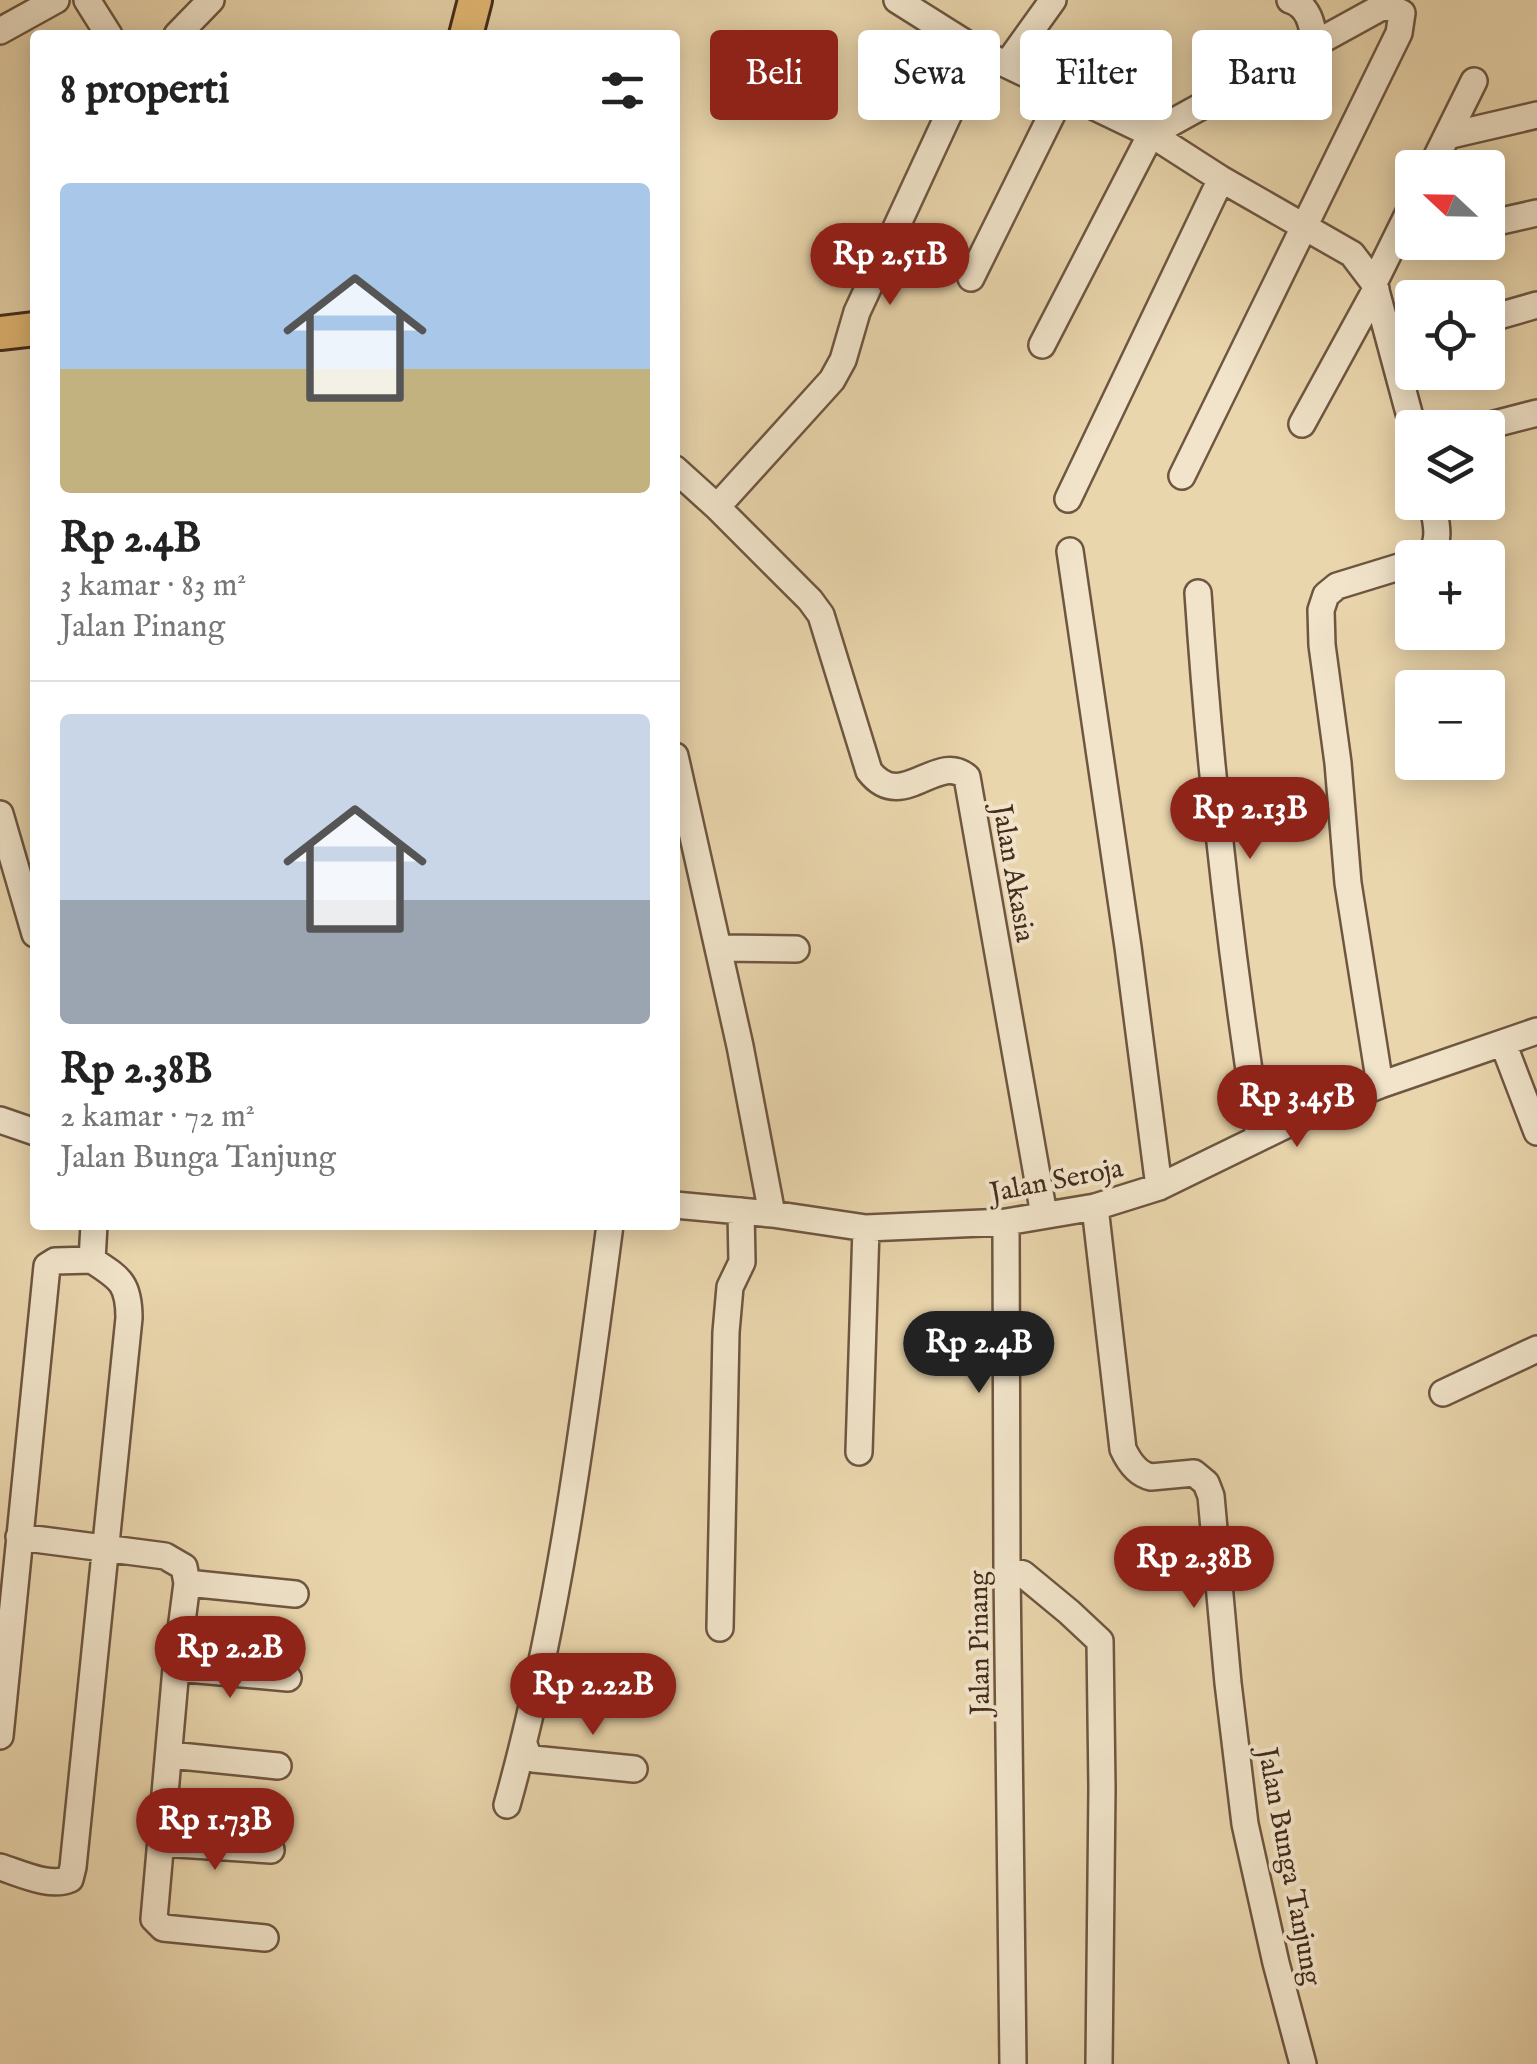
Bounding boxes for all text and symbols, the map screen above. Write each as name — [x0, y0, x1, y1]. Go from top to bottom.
chip: Beli — [710, 30, 838, 120]
chip: Sewa — [858, 30, 1000, 120]
chip: Filter — [1020, 30, 1172, 120]
chip: Baru — [1192, 30, 1332, 120]
icon: filters — [595, 63, 650, 118]
text: 8 properti — [60, 64, 229, 117]
north arrow — [1395, 150, 1505, 260]
map controls — [1395, 150, 1505, 780]
pin: Rp 2.51B — [787, 223, 993, 308]
text: Rp 2.51B — [832, 235, 948, 276]
icon: home — [265, 248, 445, 428]
button: locate — [1395, 280, 1505, 390]
button: layers — [1395, 410, 1505, 520]
text: Rp 2.4B — [60, 513, 201, 566]
button: + — [1395, 540, 1505, 650]
text: 3 kamar · 83 m² — [60, 566, 246, 607]
text: Jalan Pinang — [60, 607, 225, 648]
button: − — [1395, 670, 1505, 780]
pin: Rp 2.13B — [1147, 777, 1353, 862]
icon: home — [265, 779, 445, 959]
text: Rp 2.13B — [1192, 789, 1308, 830]
street label: Jalan Akasia — [983, 799, 1042, 946]
text: Rp 2.38B — [60, 1044, 212, 1097]
pin: Rp 3.45B — [1194, 1065, 1400, 1150]
text: Rp 3.45B — [1239, 1077, 1355, 1118]
text: 2 kamar · 72 m² — [60, 1097, 255, 1138]
text: Jalan Bunga Tanjung — [60, 1138, 336, 1179]
street label: Jalan Seroja — [984, 1151, 1127, 1212]
pin: Rp 2.4B — [887, 1311, 1071, 1396]
text: Rp 2.4B — [925, 1323, 1033, 1364]
pin: Rp 2.38B — [1091, 1526, 1297, 1611]
text: Rp 2.38B — [1136, 1538, 1252, 1579]
street label: Jalan Pinang — [962, 1570, 999, 1718]
pin: Rp 2.2B — [138, 1616, 322, 1701]
text: Rp 2.2B — [177, 1628, 283, 1669]
pin: Rp 2.22B — [490, 1653, 696, 1738]
text: Rp 2.22B — [532, 1665, 654, 1706]
street label: Jalan Bunga Tanjung — [1248, 1742, 1329, 1989]
pin: Rp 1.73B — [112, 1788, 318, 1873]
text: Rp 1.73B — [158, 1800, 272, 1841]

